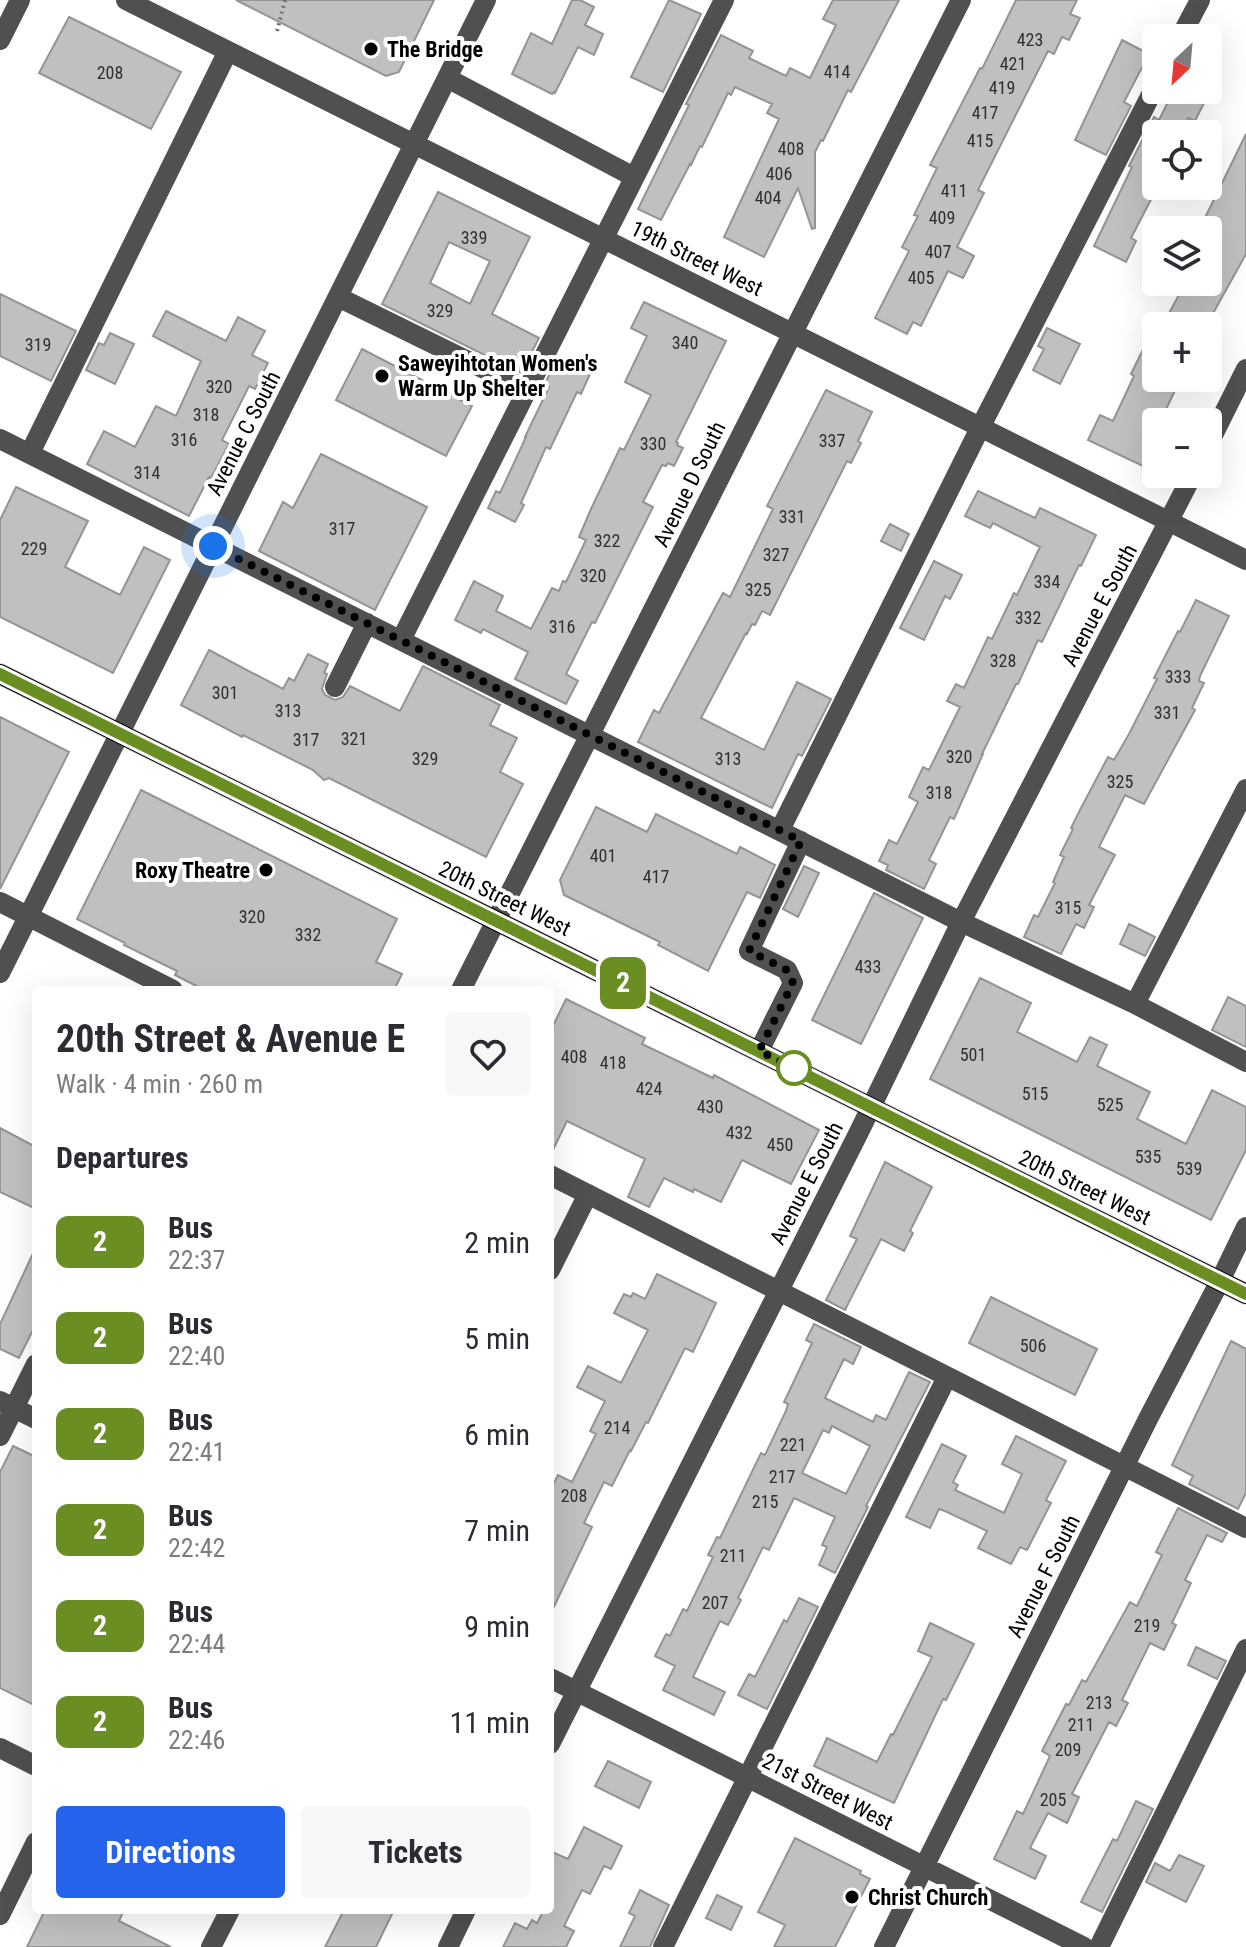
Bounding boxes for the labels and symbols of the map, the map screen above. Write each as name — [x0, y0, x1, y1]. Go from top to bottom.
north arrow — [1142, 24, 1222, 104]
house number: 423 — [1017, 29, 1043, 50]
place label: The Bridge — [387, 37, 483, 62]
marker: The Bridge — [362, 40, 380, 58]
house number: 421 — [1000, 53, 1026, 74]
house number: 414 — [824, 61, 850, 82]
house number: 208 — [97, 62, 123, 83]
house number: 419 — [989, 77, 1015, 98]
house number: 417 — [972, 102, 998, 123]
house number: 415 — [967, 130, 993, 151]
house number: 408 — [778, 138, 804, 159]
house number: 406 — [766, 163, 792, 184]
house number: 411 — [941, 180, 967, 201]
house number: 404 — [755, 187, 781, 208]
house number: 409 — [929, 207, 955, 228]
street label: 19th Street West — [627, 216, 767, 301]
house number: 339 — [461, 227, 487, 248]
house number: 407 — [925, 241, 951, 262]
house number: 405 — [908, 267, 934, 288]
house number: 329 — [427, 300, 453, 321]
house number: 340 — [672, 332, 698, 353]
house number: 319 — [25, 334, 51, 355]
place label: Saweyihtotan Women's Warm Up Shelter — [398, 351, 598, 401]
street label: Avenue C South — [201, 367, 285, 500]
marker: Saweyihtotan Women's Warm Up Shelter — [373, 367, 391, 385]
house number: 320 — [206, 376, 232, 397]
house number: 318 — [193, 404, 219, 425]
street label: Avenue D South — [648, 418, 731, 551]
house number: 316 — [171, 429, 197, 450]
house number: 337 — [819, 430, 845, 451]
house number: 330 — [640, 433, 666, 454]
house number: 314 — [134, 462, 160, 483]
house number: 331 — [779, 506, 805, 527]
house number: 317 — [329, 518, 355, 539]
your location — [193, 526, 233, 566]
house number: 322 — [594, 530, 620, 551]
house number: 229 — [21, 538, 47, 559]
street label: Avenue E South — [1057, 540, 1142, 671]
house number: 327 — [763, 544, 789, 565]
house number: 320 — [580, 565, 606, 586]
house number: 334 — [1034, 571, 1060, 592]
house number: 325 — [745, 579, 771, 600]
house number: 332 — [1015, 607, 1041, 628]
house number: 316 — [549, 616, 575, 637]
house number: 328 — [990, 650, 1016, 671]
house number: 333 — [1165, 666, 1191, 687]
house number: 301 — [212, 682, 238, 703]
house number: 313 — [275, 700, 301, 721]
house number: 331 — [1154, 702, 1180, 723]
house number: 321 — [341, 728, 367, 749]
house number: 317 — [293, 729, 319, 750]
house number: 320 — [946, 746, 972, 767]
house number: 329 — [412, 748, 438, 769]
house number: 313 — [715, 748, 741, 769]
house number: 325 — [1107, 771, 1133, 792]
house number: 318 — [926, 782, 952, 803]
house number: 401 — [590, 845, 616, 866]
street label: 20th Street West — [435, 856, 575, 941]
place label: Roxy Theatre — [135, 858, 250, 883]
marker: Roxy Theatre — [257, 861, 275, 879]
house number: 417 — [643, 866, 669, 887]
house number: 315 — [1055, 897, 1081, 918]
house number: 320 — [239, 906, 265, 927]
house number: 332 — [295, 924, 321, 945]
house number: 433 — [855, 956, 881, 977]
line badge: 2 — [597, 957, 649, 1009]
house number: 501 — [960, 1044, 986, 1065]
house number: 408 — [561, 1046, 587, 1067]
unlabelled marker — [777, 1051, 811, 1085]
house number: 418 — [600, 1052, 626, 1073]
house number: 424 — [636, 1078, 662, 1099]
house number: 515 — [1022, 1083, 1048, 1104]
house number: 525 — [1097, 1094, 1123, 1115]
house number: 430 — [697, 1096, 723, 1117]
street label: Avenue E South — [765, 1118, 848, 1249]
house number: 432 — [726, 1122, 752, 1143]
house number: 450 — [767, 1134, 793, 1155]
street label: 20th Street West — [1015, 1145, 1155, 1230]
house number: 535 — [1135, 1146, 1161, 1167]
house number: 539 — [1176, 1158, 1202, 1179]
house number: 506 — [1020, 1335, 1046, 1356]
house number: 214 — [604, 1417, 630, 1438]
house number: 221 — [780, 1434, 806, 1455]
house number: 217 — [769, 1466, 795, 1487]
house number: 208 — [561, 1485, 587, 1506]
house number: 215 — [752, 1491, 778, 1512]
street label: Avenue F South — [1002, 1511, 1085, 1642]
house number: 211 — [720, 1545, 746, 1566]
house number: 207 — [702, 1592, 728, 1613]
house number: 219 — [1134, 1615, 1160, 1636]
house number: 213 — [1086, 1692, 1112, 1713]
house number: 211 — [1068, 1714, 1094, 1735]
house number: 209 — [1055, 1739, 1081, 1760]
street label: 21st Street West — [758, 1748, 897, 1835]
house number: 205 — [1040, 1789, 1066, 1810]
place label: Christ Church — [868, 1885, 988, 1910]
marker: Christ Church — [843, 1888, 861, 1906]

